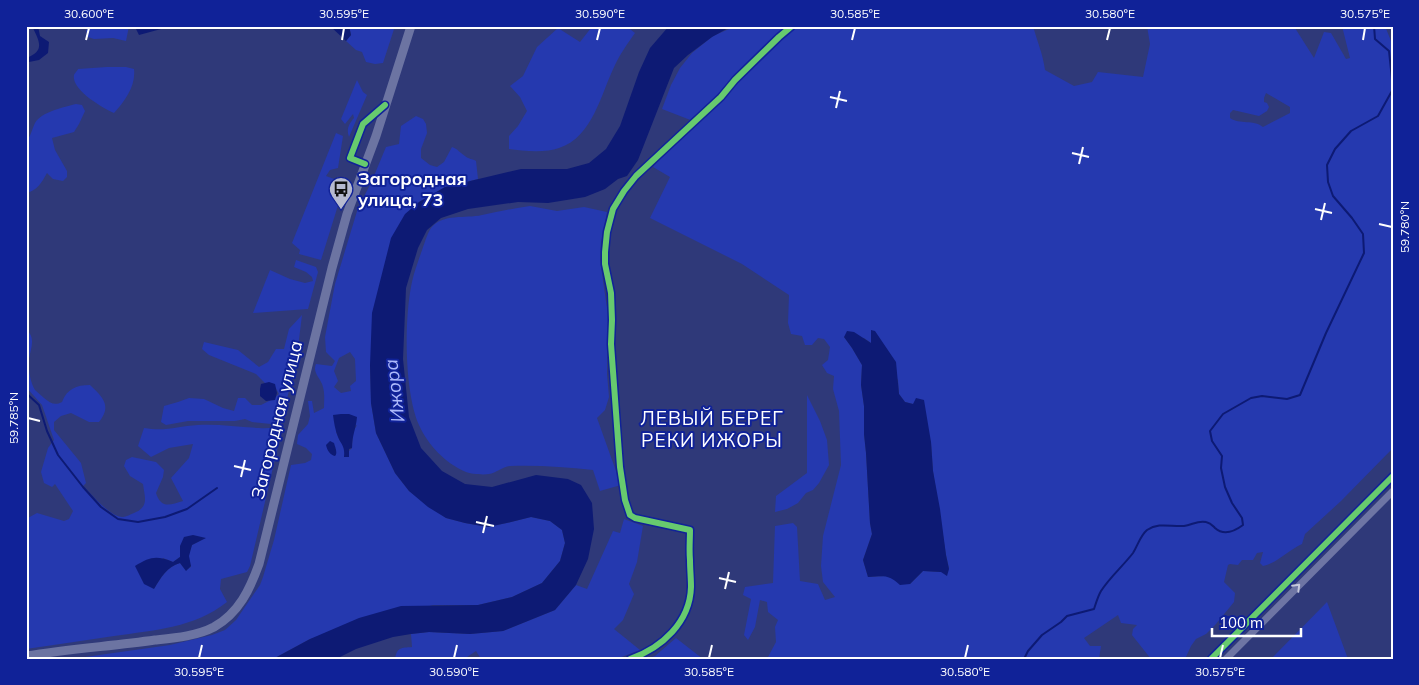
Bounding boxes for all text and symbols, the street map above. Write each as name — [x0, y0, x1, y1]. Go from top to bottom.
text: 30.600°E — [64, 6, 114, 21]
text: 30.595°E — [319, 6, 369, 21]
text: 30.590°E — [575, 6, 625, 21]
text: 30.585°E — [830, 6, 880, 21]
text: 30.580°E — [1085, 6, 1135, 21]
text: 30.575°E — [1340, 6, 1390, 21]
place label: Загородная улица, 73 — [358, 167, 467, 211]
bus stop icon: Загородная улица, 73 — [328, 176, 354, 210]
text: 59.780°N — [1397, 201, 1412, 253]
street label: Загородная улица — [246, 338, 307, 501]
water label: Ижора — [378, 358, 410, 424]
text: 59.785°N — [6, 392, 21, 444]
district label: ЛЕВЫЙ БЕРЕГ РЕКИ ИЖОРЫ — [640, 406, 784, 452]
one-way arrow — [1291, 584, 1300, 593]
scale bar — [1212, 605, 1300, 637]
text: 100 m — [1219, 613, 1263, 632]
text: 30.595°E — [174, 664, 224, 679]
text: 30.590°E — [429, 664, 479, 679]
text: 30.585°E — [684, 664, 734, 679]
text: 30.580°E — [940, 664, 990, 679]
text: 30.575°E — [1195, 664, 1245, 679]

